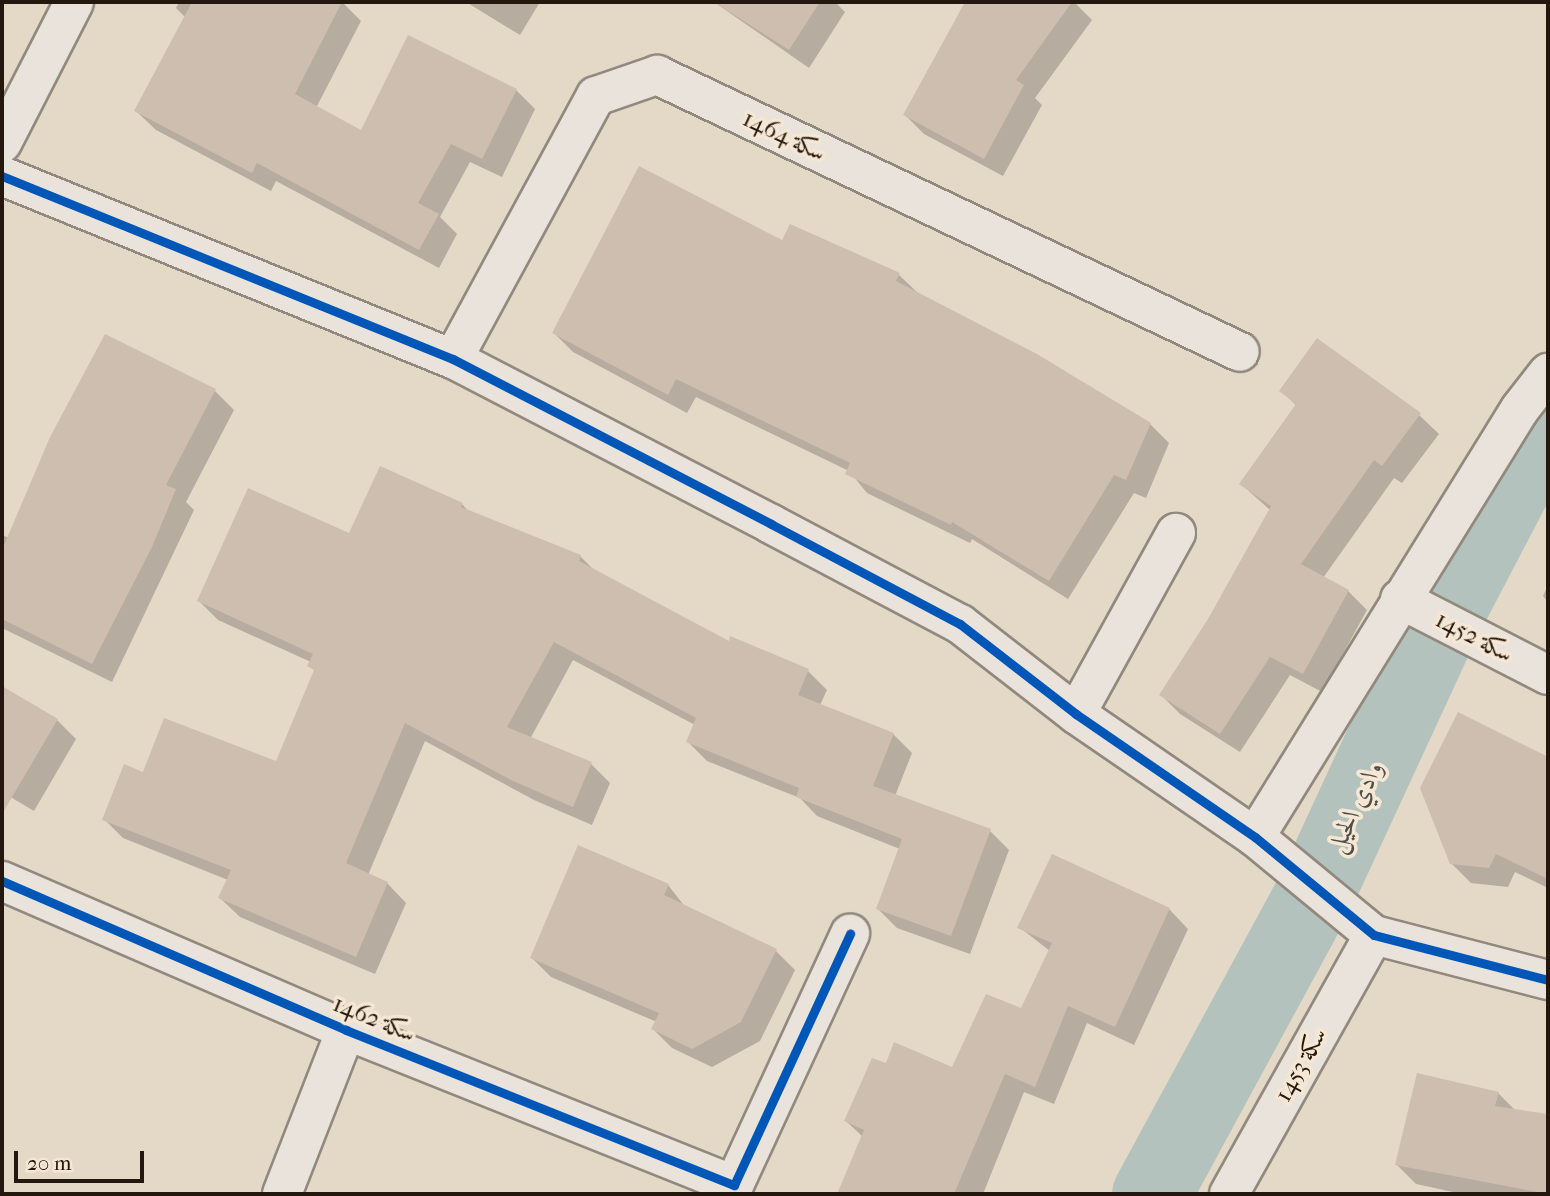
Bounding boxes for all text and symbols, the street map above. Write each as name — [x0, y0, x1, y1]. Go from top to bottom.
street label: سكة 1464 — [738, 104, 830, 168]
street label: سكة 1452 — [1431, 605, 1517, 669]
water label: وادي الحيل — [1320, 756, 1390, 858]
street label: سكة 1462 — [329, 990, 419, 1048]
street label: سكة 1453 — [1269, 1023, 1333, 1107]
scale bar — [18, 1136, 147, 1180]
text: 20 m — [27, 1151, 71, 1175]

